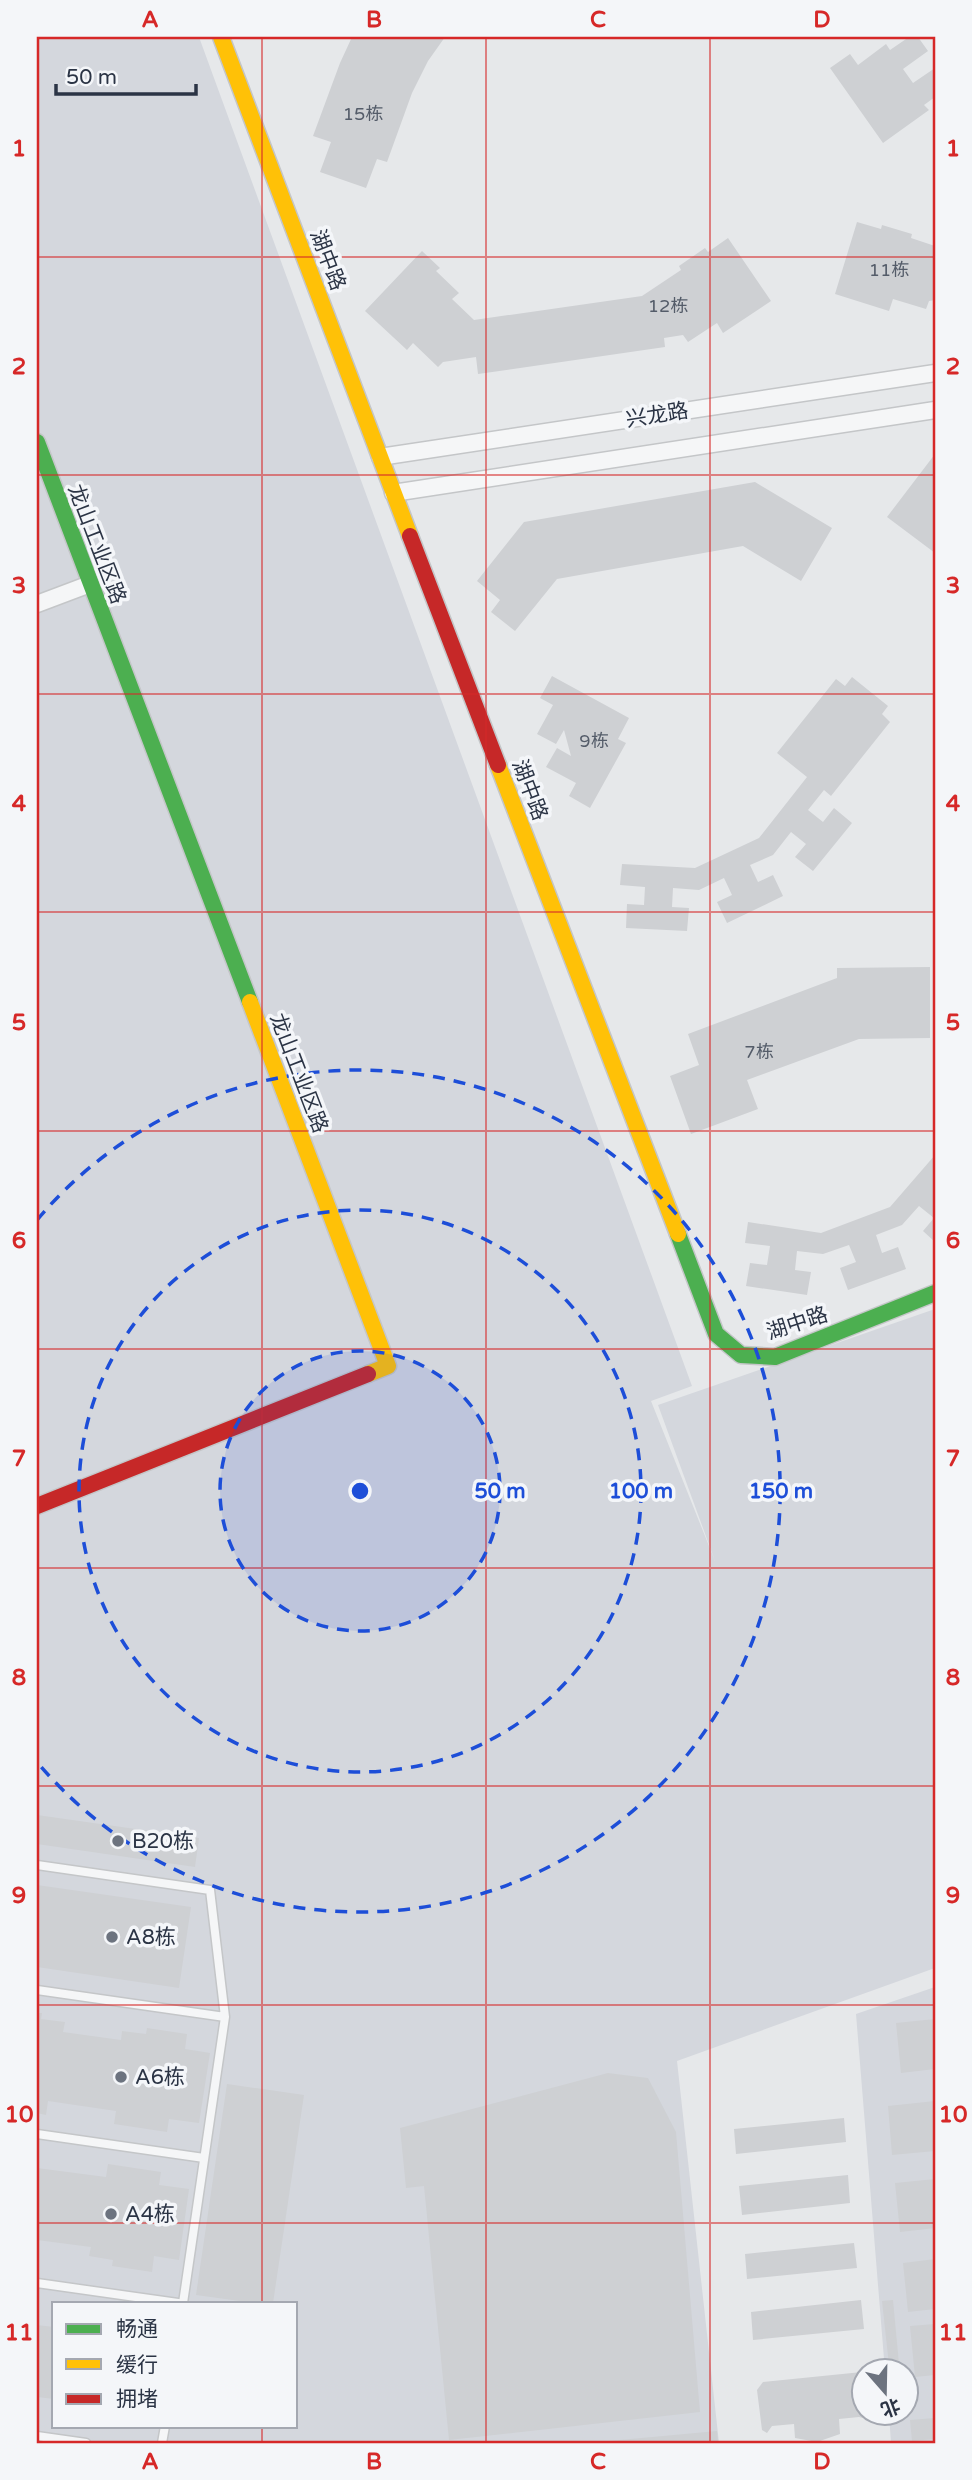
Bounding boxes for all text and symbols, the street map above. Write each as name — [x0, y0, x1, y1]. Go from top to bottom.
text: A — [141, 6, 159, 34]
text: B — [366, 6, 382, 34]
text: C — [590, 6, 606, 34]
text: D — [813, 6, 831, 34]
scale bar — [56, 52, 196, 96]
text: 50 m — [66, 65, 117, 90]
house number: 15栋 — [343, 103, 383, 125]
text: 1 — [12, 135, 26, 163]
text: 1 — [946, 135, 960, 163]
street label: 湖中路 — [305, 226, 350, 294]
house number: 11栋 — [869, 259, 909, 281]
house number: 12栋 — [648, 295, 688, 317]
text: 2 — [12, 353, 26, 381]
text: 2 — [946, 353, 960, 381]
street label: 兴龙路 — [624, 398, 690, 433]
street label: 龙山工业区路 — [62, 481, 131, 607]
text: 3 — [12, 572, 26, 600]
text: 3 — [946, 572, 960, 600]
house number: 9栋 — [579, 730, 609, 752]
street label: 湖中路 — [507, 756, 552, 824]
text: 4 — [12, 790, 27, 818]
text: 4 — [946, 790, 961, 818]
text: 5 — [12, 1009, 26, 1037]
text: 5 — [946, 1009, 960, 1037]
street label: 龙山工业区路 — [264, 1010, 333, 1136]
house number: 7栋 — [744, 1041, 774, 1063]
text: 6 — [12, 1227, 26, 1255]
text: 6 — [946, 1227, 960, 1255]
street label: 湖中路 — [763, 1302, 831, 1345]
text: 7 — [12, 1445, 26, 1473]
text: 7 — [946, 1445, 960, 1473]
centre of rings — [348, 1479, 372, 1503]
text: 50 m — [474, 1479, 526, 1504]
text: 100 m — [609, 1479, 673, 1504]
text: 150 m — [749, 1479, 813, 1504]
text: 8 — [12, 1664, 26, 1692]
text: 8 — [946, 1664, 960, 1692]
place label: B20栋 — [132, 1829, 194, 1854]
marker: B20栋 — [110, 1833, 126, 1849]
text: 9 — [12, 1882, 26, 1910]
text: 9 — [946, 1882, 960, 1910]
place label: A8栋 — [126, 1925, 176, 1950]
marker: A8栋 — [104, 1929, 120, 1945]
place label: A6栋 — [135, 2065, 185, 2090]
marker: A6栋 — [113, 2069, 129, 2085]
text: 10 — [5, 2101, 33, 2129]
text: 10 — [939, 2101, 967, 2129]
place label: A4栋 — [125, 2202, 175, 2227]
marker: A4栋 — [103, 2206, 119, 2222]
legend — [52, 2302, 298, 2428]
text: 畅通 — [116, 2317, 158, 2342]
text: 11 — [5, 2319, 33, 2347]
text: 11 — [939, 2319, 967, 2347]
text: 缓行 — [116, 2353, 158, 2378]
north arrow — [850, 2358, 920, 2428]
text: 拥堵 — [116, 2387, 158, 2412]
text: 北 — [878, 2393, 903, 2421]
text: A — [141, 2448, 159, 2476]
text: B — [366, 2448, 382, 2476]
text: C — [590, 2448, 606, 2476]
text: D — [813, 2448, 831, 2476]

